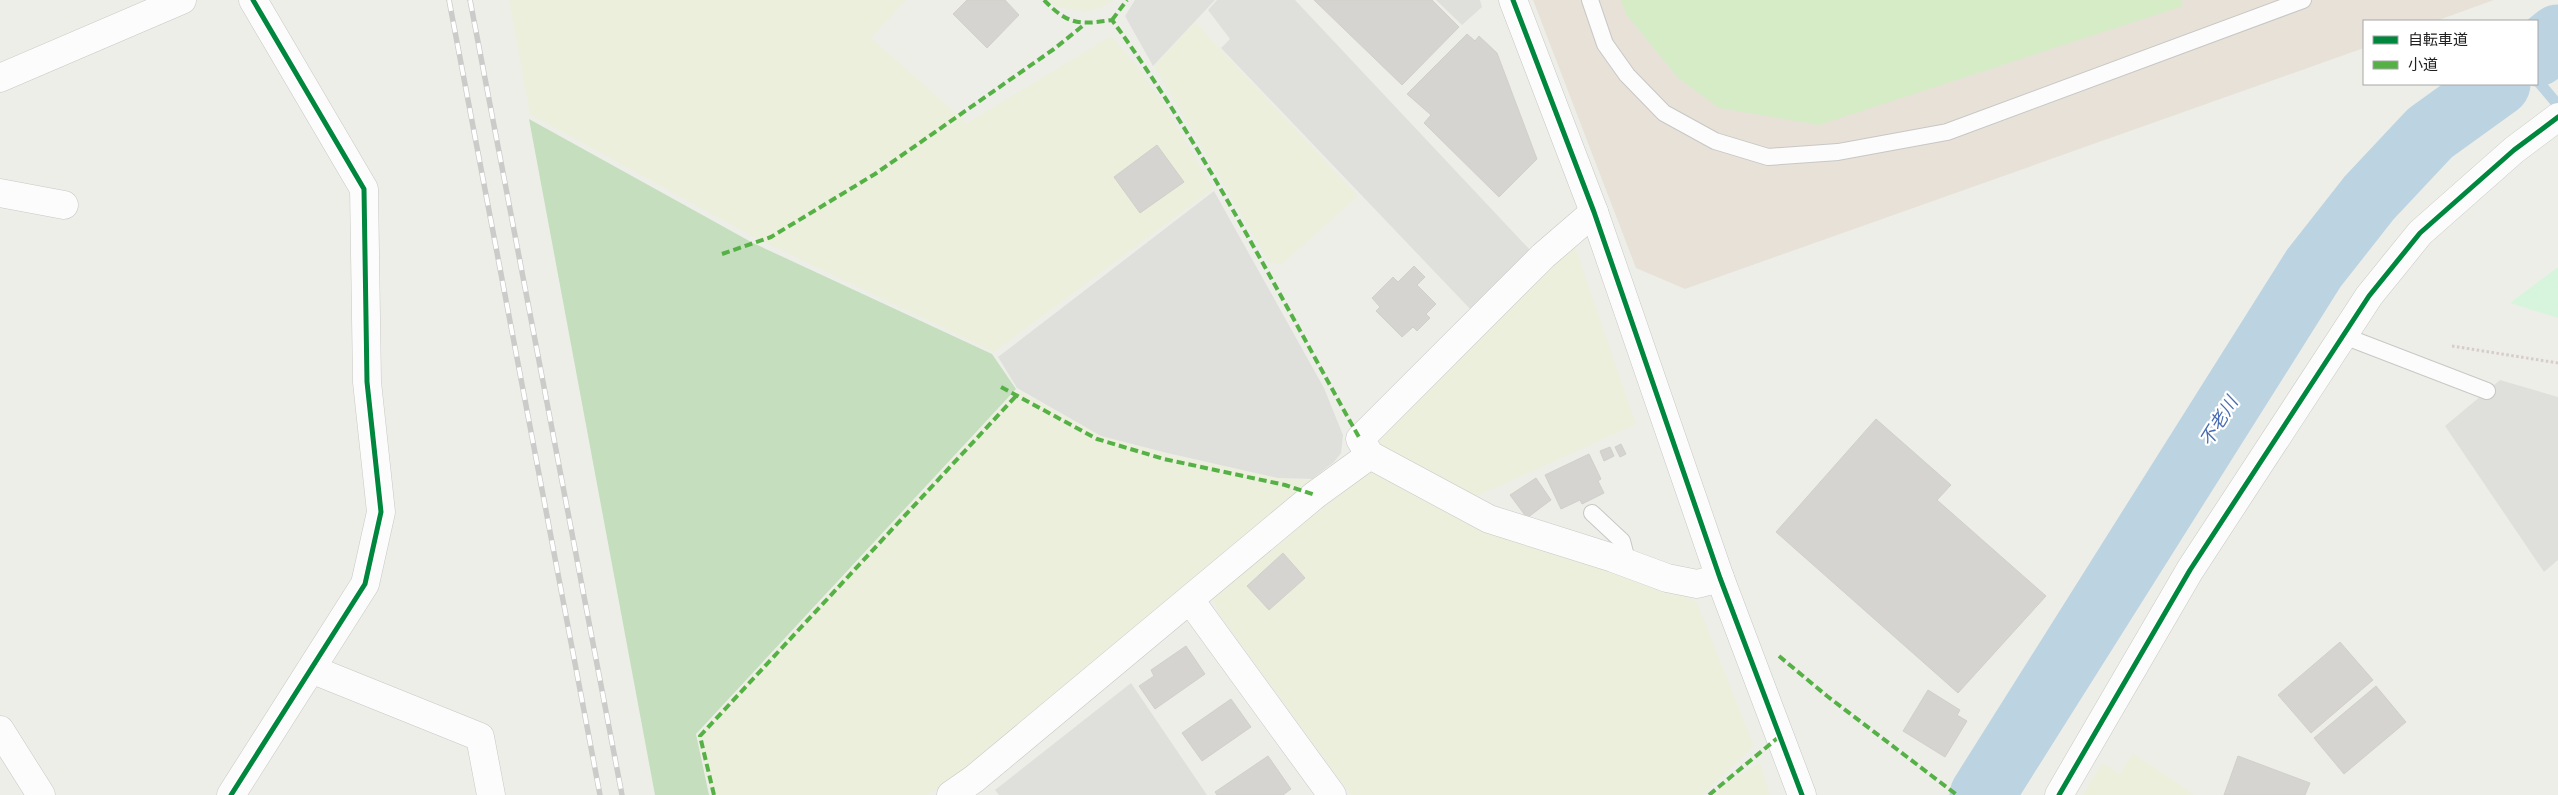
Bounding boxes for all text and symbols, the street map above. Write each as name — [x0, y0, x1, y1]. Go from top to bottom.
legend — [2363, 20, 2538, 85]
text: 自転車道 — [2408, 30, 2468, 48]
text: 小道 — [2408, 55, 2438, 73]
water label: 不老川 — [2194, 391, 2243, 450]

